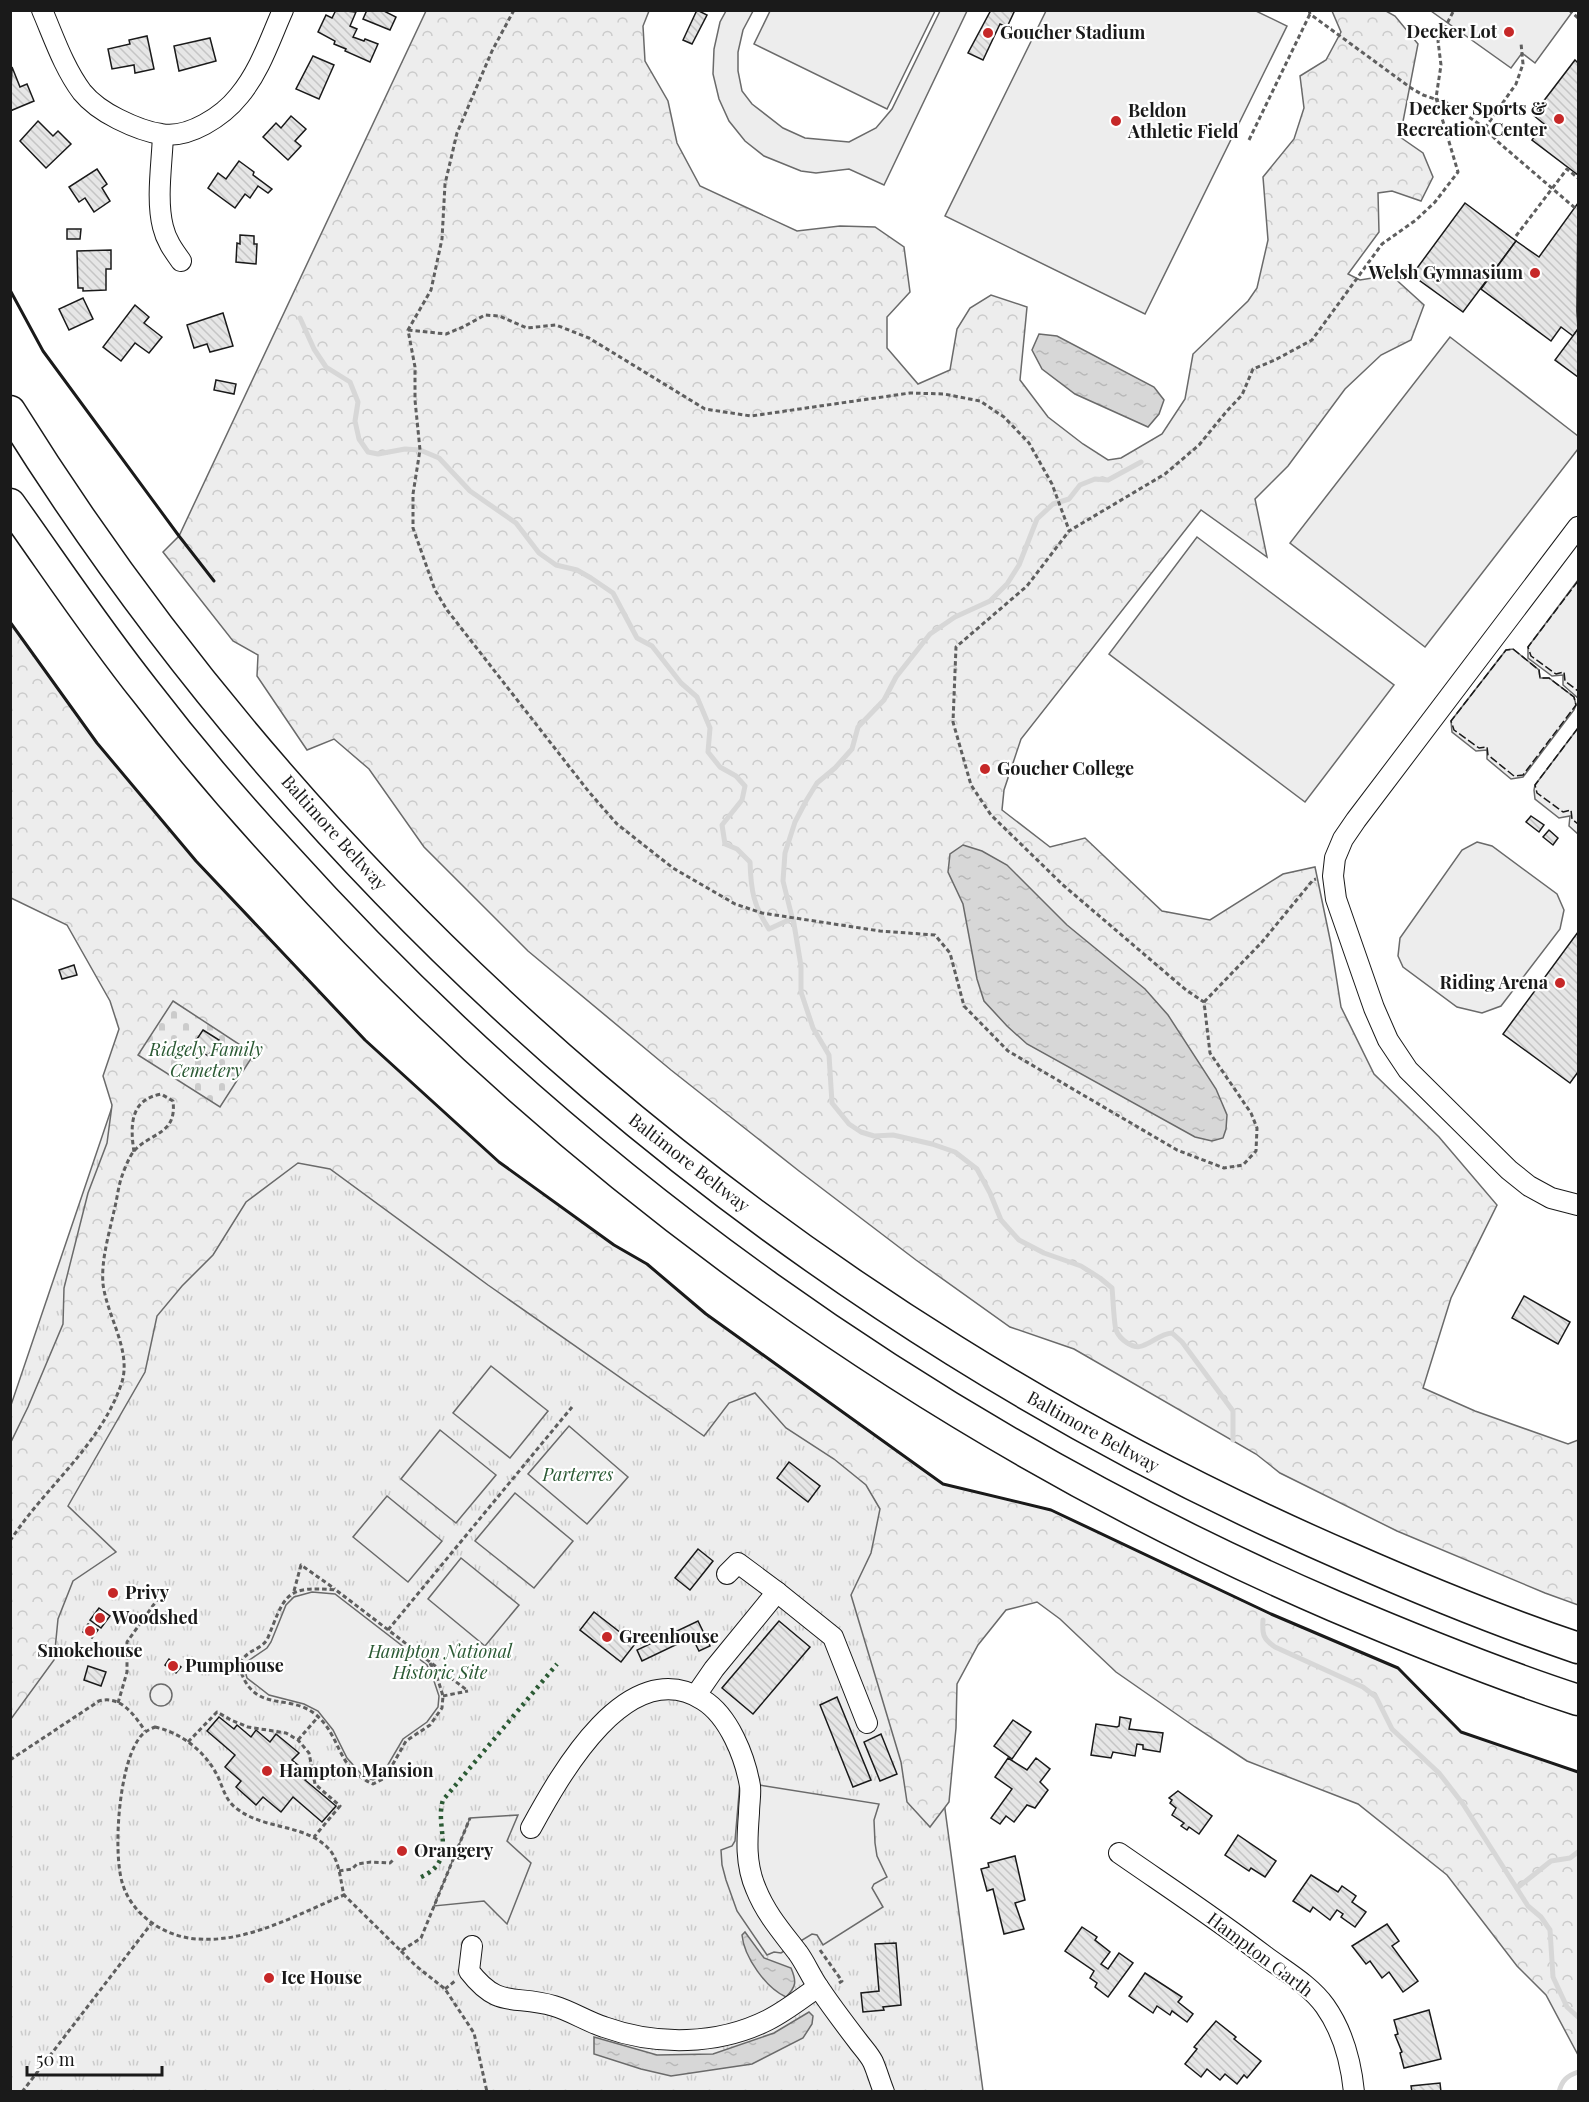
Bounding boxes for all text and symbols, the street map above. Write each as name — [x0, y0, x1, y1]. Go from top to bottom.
place label: Decker Lot — [1406, 19, 1498, 43]
place label: Goucher Stadium — [1000, 20, 1146, 44]
marker: Decker Lot — [1502, 25, 1516, 39]
marker: Goucher Stadium — [981, 26, 995, 40]
place label: Decker Sports & Recreation Center — [1396, 96, 1548, 141]
place label: Beldon Athletic Field — [1127, 98, 1239, 143]
marker: Decker Sports & Recreation Center — [1552, 112, 1566, 126]
marker: Beldon Athletic Field — [1109, 114, 1123, 128]
place label: Welsh Gymnasium — [1367, 260, 1524, 284]
marker: Welsh Gymnasium — [1528, 266, 1542, 280]
place label: Goucher College — [997, 756, 1134, 780]
marker: Goucher College — [978, 762, 992, 776]
street label: Baltimore Beltway — [276, 769, 393, 895]
place label: Riding Arena — [1440, 970, 1549, 994]
marker: Riding Arena — [1553, 976, 1567, 990]
park label: Ridgely Family Cemetery — [148, 1037, 263, 1082]
street label: Baltimore Beltway — [624, 1107, 755, 1217]
street label: Baltimore Beltway — [1023, 1385, 1164, 1477]
park label: Parterres — [542, 1462, 614, 1486]
place label: Privy — [125, 1580, 170, 1604]
marker: Privy — [106, 1586, 120, 1600]
place label: Woodshed — [111, 1605, 199, 1629]
marker: Woodshed — [93, 1611, 107, 1625]
marker: Smokehouse — [83, 1624, 97, 1638]
place label: Greenhouse — [619, 1624, 719, 1648]
marker: Greenhouse — [600, 1630, 614, 1644]
place label: Smokehouse — [37, 1638, 143, 1662]
park label: Hampton National Historic Site — [367, 1639, 513, 1684]
place label: Pumphouse — [185, 1653, 284, 1677]
marker: Pumphouse — [166, 1659, 180, 1673]
place label: Hampton Mansion — [279, 1758, 434, 1782]
marker: Hampton Mansion — [260, 1764, 274, 1778]
place label: Orangery — [414, 1838, 494, 1862]
marker: Orangery — [395, 1844, 409, 1858]
street label: Hampton Garth — [1203, 1906, 1319, 2002]
place label: Ice House — [281, 1965, 362, 1989]
marker: Ice House — [262, 1971, 276, 1985]
scale bar — [27, 2039, 162, 2077]
text: 50 m — [36, 2047, 75, 2071]

